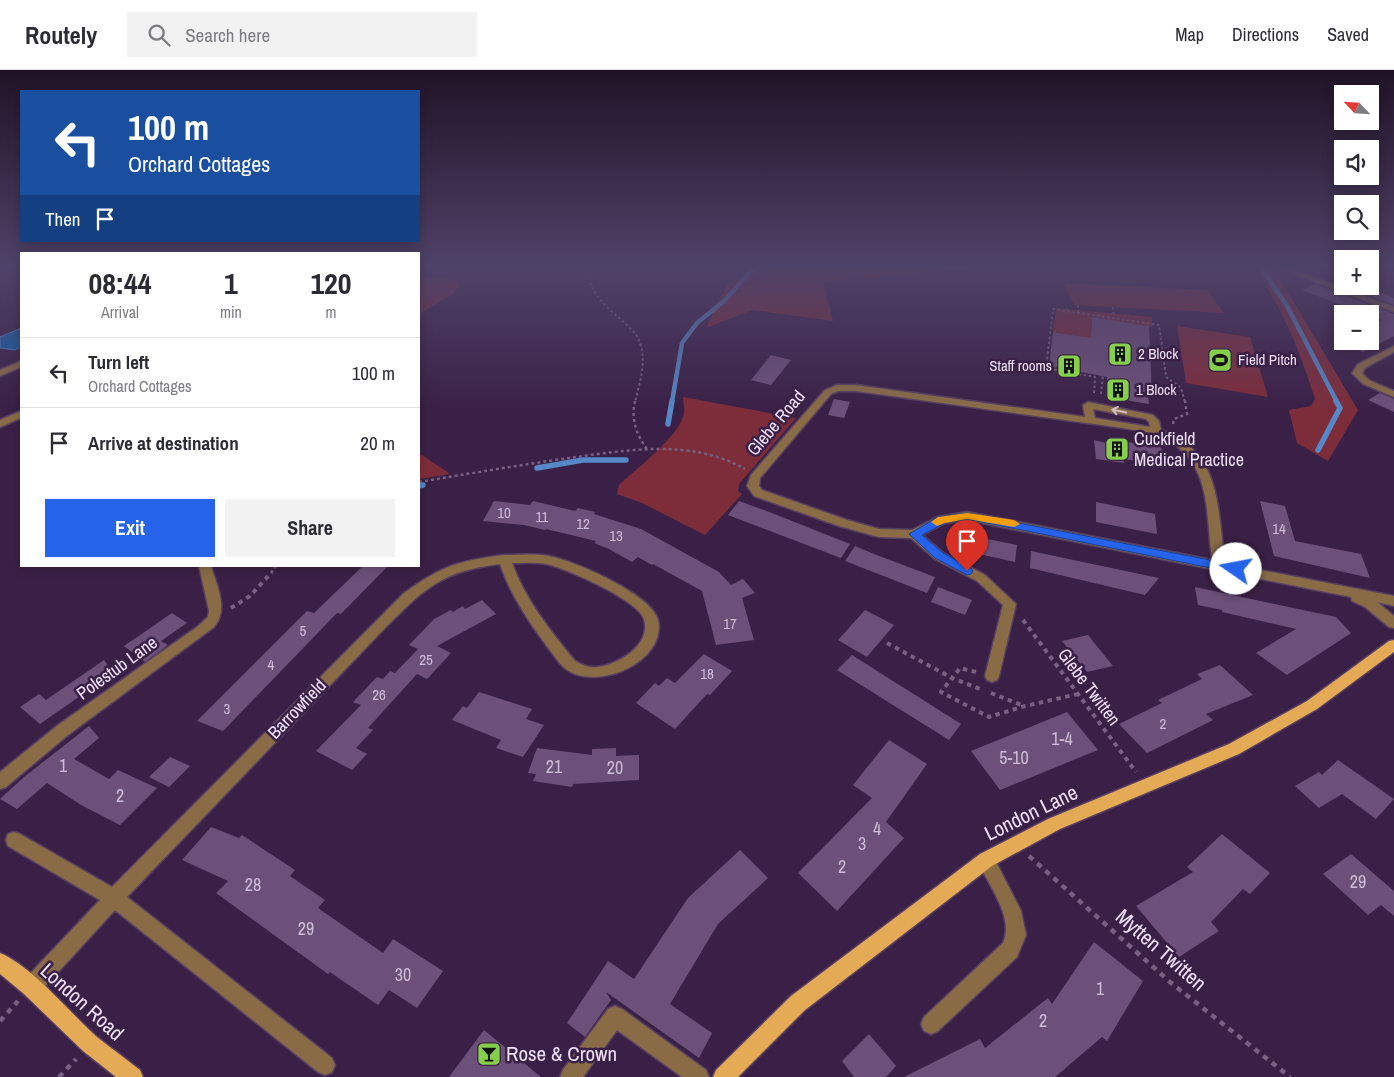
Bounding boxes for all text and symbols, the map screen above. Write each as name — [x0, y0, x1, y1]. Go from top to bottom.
search box — [127, 12, 477, 57]
text: Routely — [25, 19, 97, 51]
icon: search — [145, 21, 173, 49]
text: Search here — [185, 22, 270, 48]
text: Map — [1175, 22, 1204, 47]
text: Directions — [1232, 22, 1299, 47]
text: Saved — [1327, 22, 1369, 47]
north arrow — [1334, 85, 1379, 130]
map controls — [1334, 85, 1379, 350]
text: 100 m — [128, 104, 209, 151]
icon: left — [45, 110, 110, 175]
button: sound — [1334, 140, 1379, 185]
text: Orchard Cottages — [128, 149, 270, 179]
button: search — [1334, 195, 1379, 240]
icon: arrive — [91, 205, 119, 233]
text: Then — [45, 206, 81, 232]
button: + — [1334, 250, 1379, 295]
text: 08:44 — [89, 263, 151, 303]
text: 1 — [224, 263, 238, 303]
text: 120 — [310, 263, 351, 303]
text: Arrival — [101, 301, 139, 323]
text: min — [220, 301, 242, 323]
text: m — [325, 301, 336, 323]
button: − — [1334, 305, 1379, 350]
building icon: 2 Block — [1107, 341, 1133, 367]
place label: 2 Block — [1138, 343, 1179, 364]
sports icon: Field Pitch — [1207, 347, 1233, 373]
text: Turn left — [88, 349, 149, 375]
place label: Field Pitch — [1238, 349, 1297, 370]
building icon: Staff rooms — [1056, 353, 1082, 379]
place label: Staff rooms — [989, 355, 1052, 376]
icon: left — [45, 359, 73, 387]
text: 100 m — [352, 360, 395, 386]
text: Orchard Cottages — [88, 375, 192, 397]
building icon: 1 Block — [1105, 377, 1131, 403]
place label: 1 Block — [1136, 379, 1177, 400]
street label: Glebe Road — [741, 384, 811, 461]
one-way arrow — [1112, 406, 1128, 415]
place label: Cuckfield Medical Practice — [1134, 426, 1244, 472]
icon: arrive — [45, 429, 73, 457]
text: Arrive at destination — [88, 430, 239, 456]
text: 20 m — [360, 430, 395, 456]
building icon: Cuckfield Medical Practice — [1104, 436, 1130, 462]
button: Exit — [45, 499, 215, 557]
button: Share — [225, 499, 395, 557]
house number: 10 — [497, 502, 511, 523]
house number: 11 — [536, 506, 549, 527]
house number: 12 — [576, 513, 590, 534]
house number: 14 — [1272, 518, 1286, 539]
pin — [946, 520, 988, 571]
house number: 13 — [609, 525, 623, 546]
icon: arrive — [953, 527, 981, 555]
position arrow — [1209, 542, 1261, 594]
house number: 17 — [723, 613, 737, 634]
house number: 5 — [300, 620, 307, 641]
street label: Polestub Lane — [71, 630, 162, 705]
street label: Glebe Twitten — [1052, 643, 1127, 730]
house number: 25 — [419, 649, 433, 670]
house number: 4 — [268, 654, 275, 675]
house number: 18 — [700, 663, 714, 684]
street label: Barrowfield — [262, 673, 332, 744]
house number: 26 — [372, 684, 386, 705]
house number: 3 — [224, 698, 231, 719]
house number: 2 — [1160, 713, 1167, 734]
house number: 1-4 — [1051, 726, 1073, 751]
house number: 5-10 — [999, 745, 1029, 770]
house number: 1 — [59, 753, 68, 778]
house number: 21 — [546, 754, 563, 779]
house number: 20 — [607, 755, 623, 780]
street label: London Lane — [979, 777, 1082, 848]
house number: 2 — [116, 783, 124, 808]
house number: 4 — [873, 816, 881, 841]
house number: 3 — [858, 831, 866, 856]
house number: 2 — [838, 854, 846, 879]
house number: 29 — [1350, 869, 1366, 894]
house number: 28 — [245, 872, 261, 897]
street label: Mytten Twitten — [1110, 902, 1213, 997]
house number: 29 — [298, 916, 314, 941]
street label: London Road — [34, 956, 130, 1047]
house number: 30 — [395, 962, 411, 987]
house number: 1 — [1096, 976, 1105, 1001]
house number: 2 — [1039, 1008, 1047, 1033]
place label: Rose & Crown — [506, 1039, 617, 1068]
bar icon: Rose & Crown — [476, 1041, 502, 1067]

